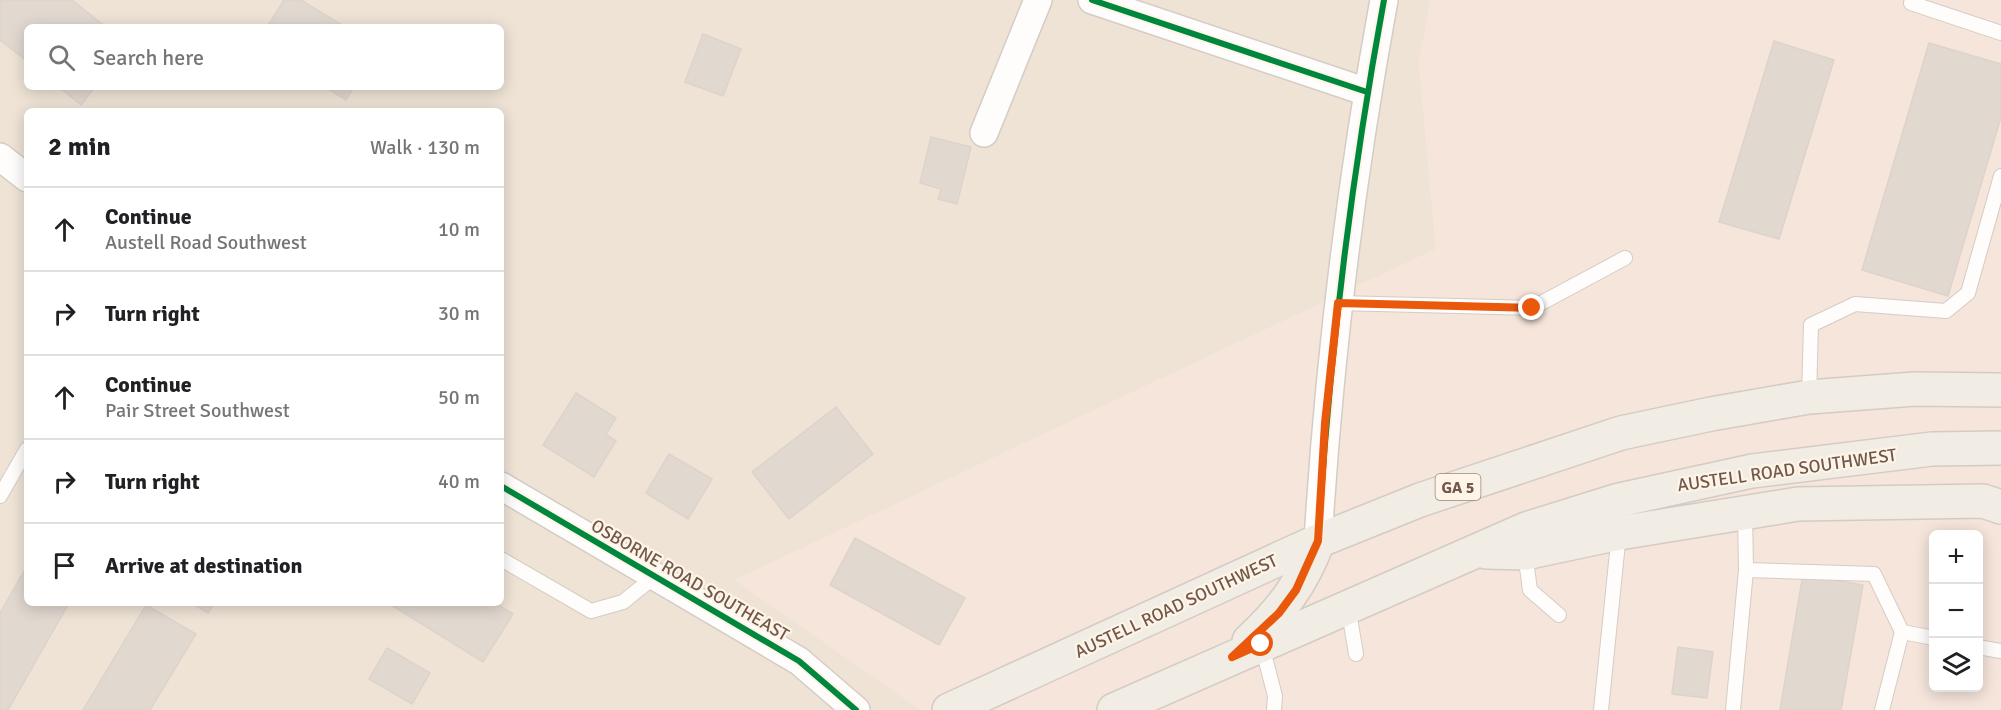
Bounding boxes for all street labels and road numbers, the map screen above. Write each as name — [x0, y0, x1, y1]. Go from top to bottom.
street label: AUSTELL ROAD SOUTHWEST — [1676, 444, 1898, 496]
road number: GA 5 — [1436, 474, 1480, 500]
street label: OSBORNE ROAD SOUTHEAST — [587, 514, 793, 646]
street label: AUSTELL ROAD SOUTHWEST — [1071, 549, 1281, 663]

